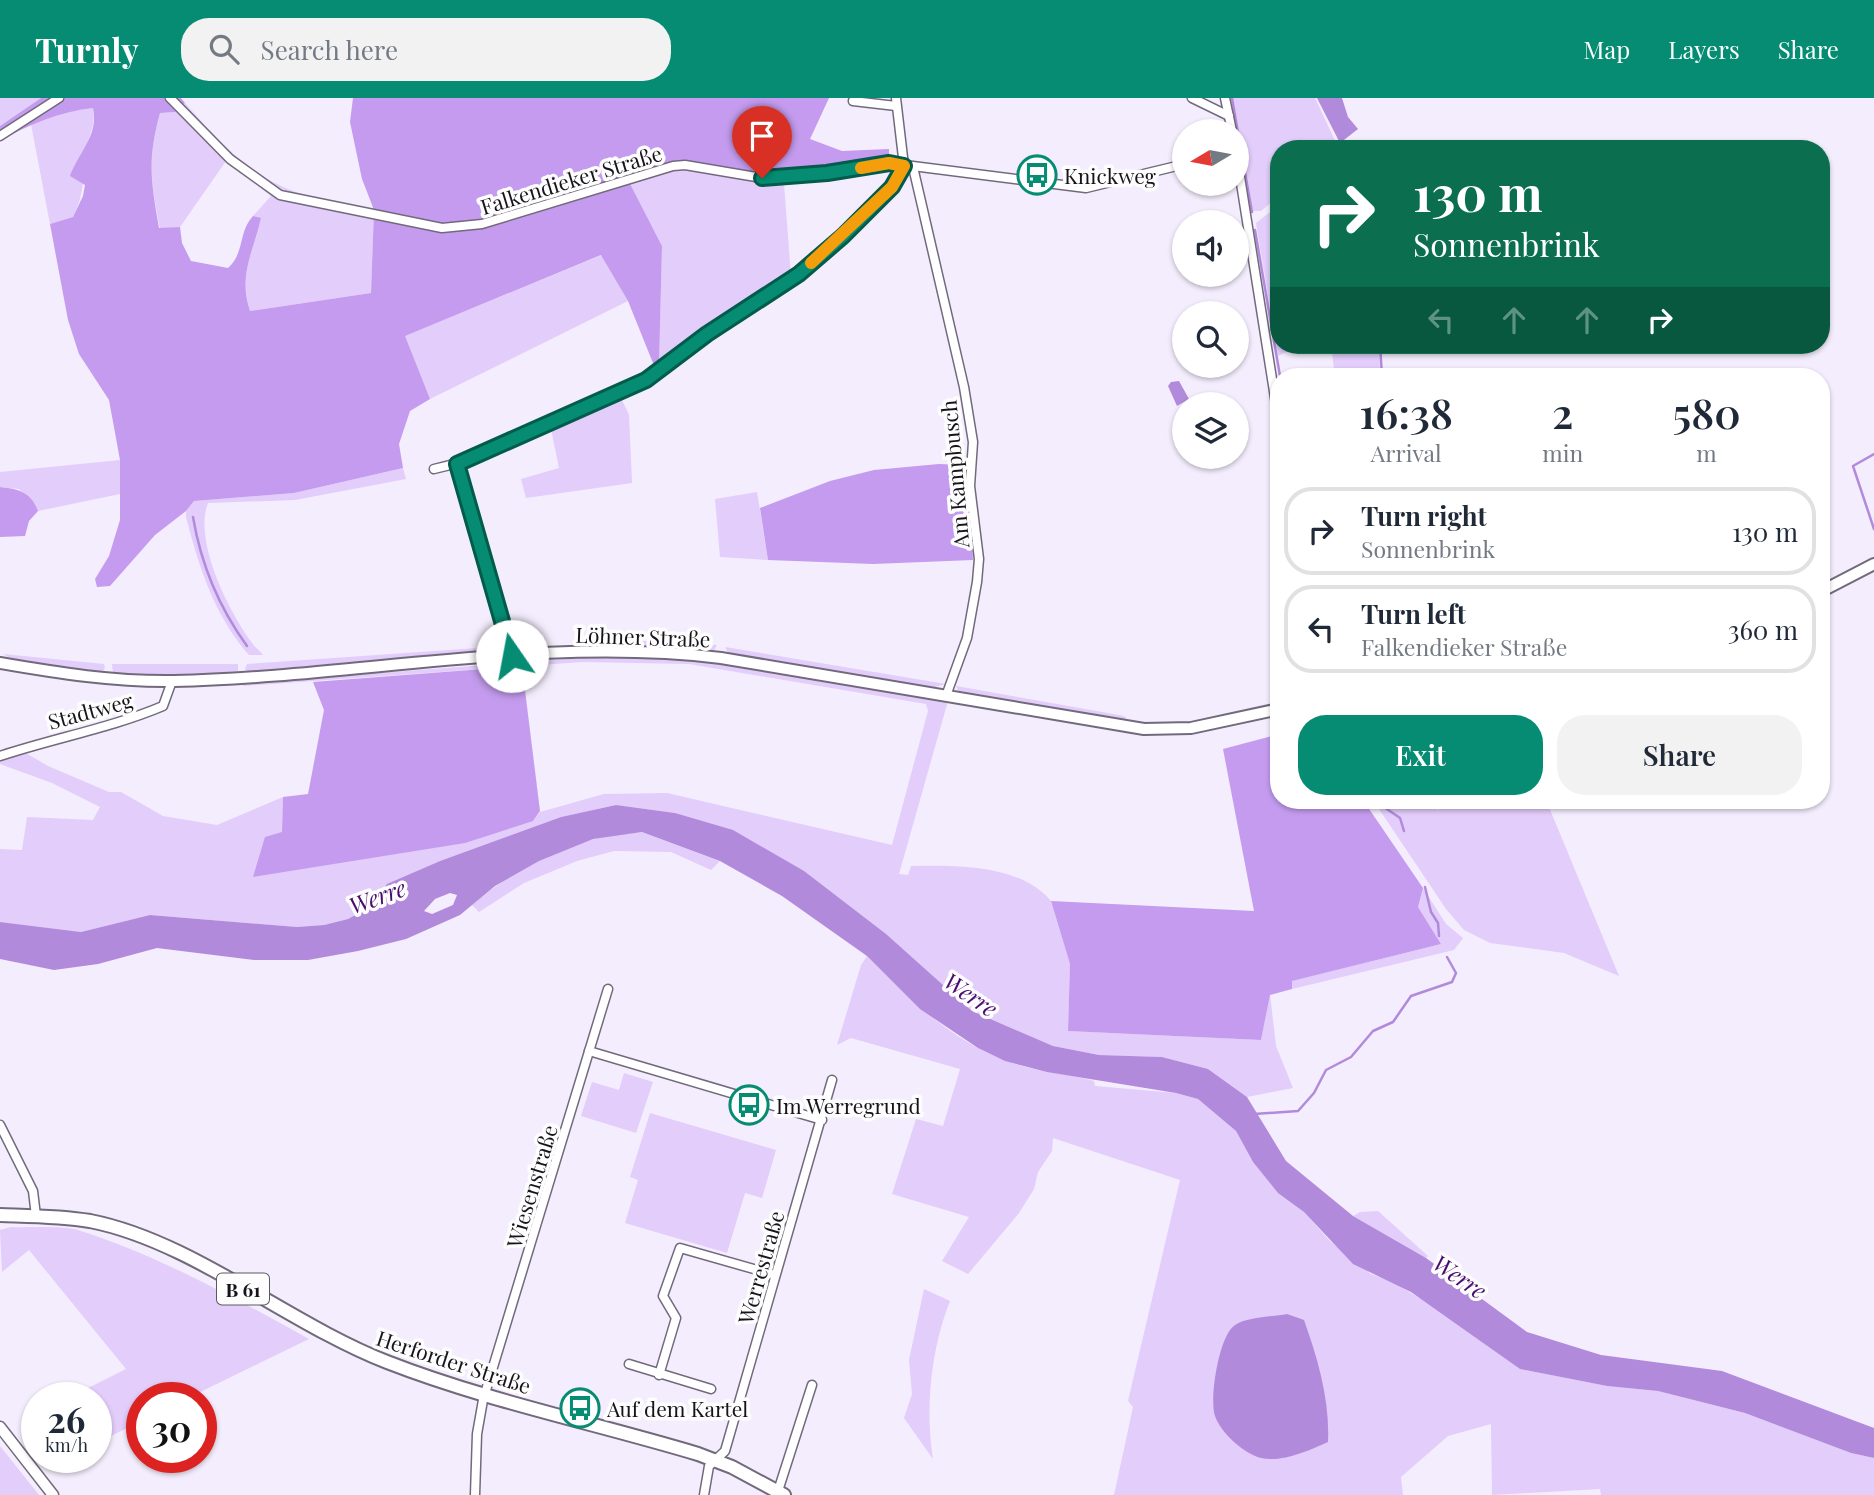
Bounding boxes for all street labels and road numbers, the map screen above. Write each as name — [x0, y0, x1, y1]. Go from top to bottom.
street label: Falkendieker Straße — [477, 138, 665, 220]
street label: Am Kampbusch — [934, 398, 974, 550]
street label: Löhner Straße — [575, 620, 711, 652]
street label: Stadtweg — [45, 685, 135, 735]
street label: Wiesenstraße — [499, 1121, 563, 1252]
street label: Werrestraße — [730, 1207, 790, 1328]
road number: B 61 — [217, 1274, 269, 1304]
street label: Herforder Straße — [373, 1323, 535, 1399]

